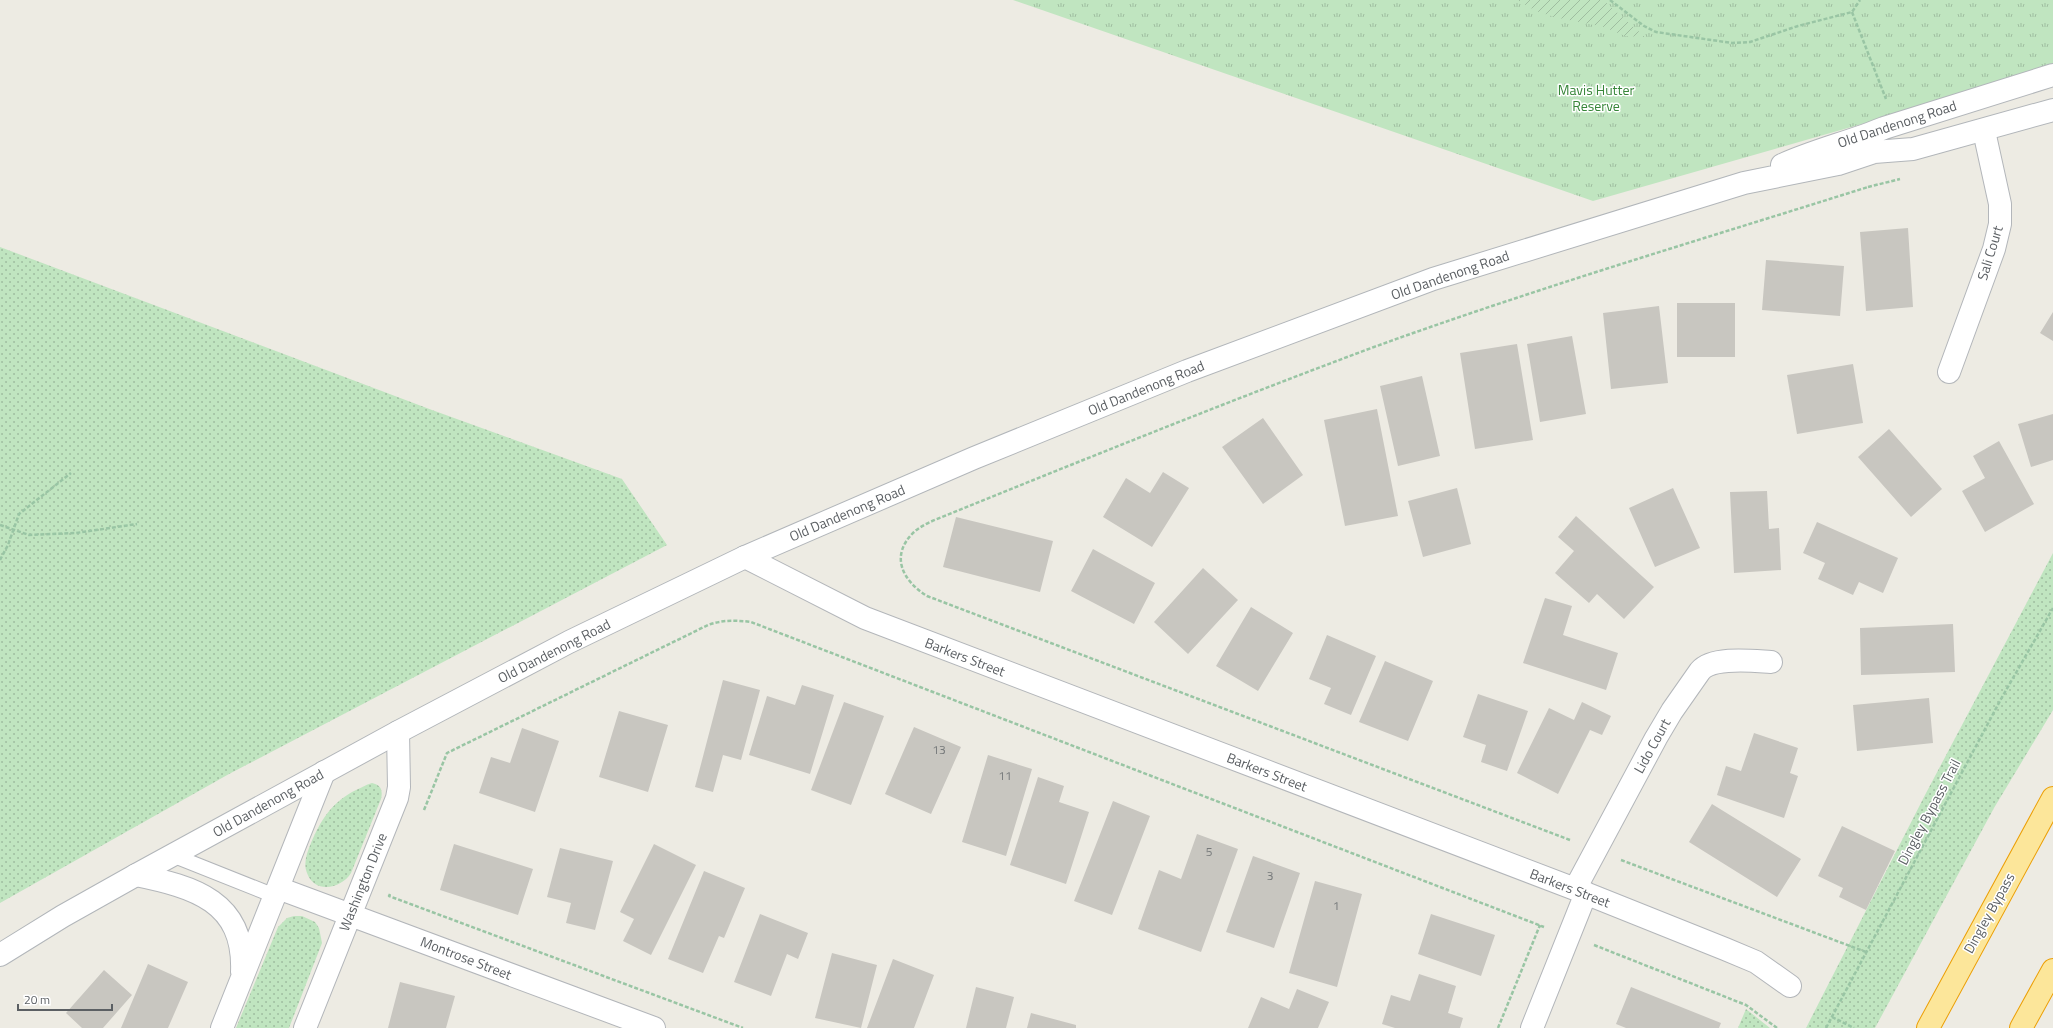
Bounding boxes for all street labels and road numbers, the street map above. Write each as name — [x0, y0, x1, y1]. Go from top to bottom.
street label: Old Dandenong Road — [1835, 94, 1959, 153]
street label: Sali Court — [1971, 223, 2008, 283]
street label: Old Dandenong Road — [1388, 244, 1512, 305]
street label: Old Dandenong Road — [1084, 355, 1207, 421]
street label: Old Dandenong Road — [786, 479, 908, 546]
street label: Old Dandenong Road — [494, 613, 614, 688]
street label: Barkers Street — [922, 632, 1009, 682]
street label: Lido Court — [1628, 714, 1675, 777]
street label: Barkers Street — [1224, 747, 1311, 797]
street label: Dingley Bypass Trail — [1892, 755, 1965, 868]
street label: Old Dandenong Road — [208, 763, 327, 842]
street label: Washington Drive — [333, 829, 392, 934]
street label: Barkers Street — [1527, 863, 1614, 913]
street label: Dingley Bypass — [1958, 868, 2019, 957]
street label: Montrose Street — [417, 930, 515, 985]

